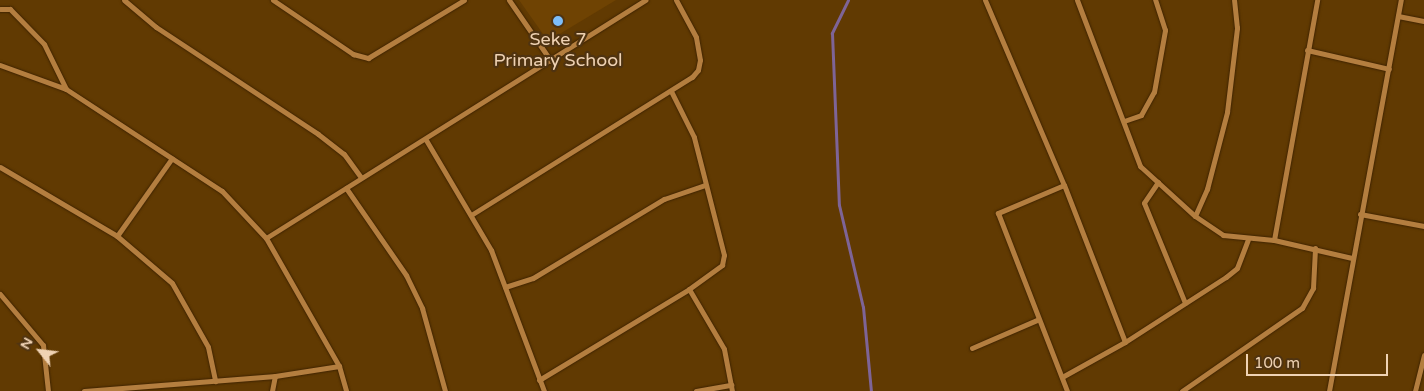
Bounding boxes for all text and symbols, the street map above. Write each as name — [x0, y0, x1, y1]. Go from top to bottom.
marker: Seke 7 Primary School — [552, 15, 564, 27]
place label: Seke 7 Primary School — [493, 29, 623, 72]
north arrow — [15, 326, 65, 376]
text: N — [16, 334, 37, 353]
scale bar — [1249, 344, 1392, 376]
text: 100 m — [1254, 354, 1300, 372]

